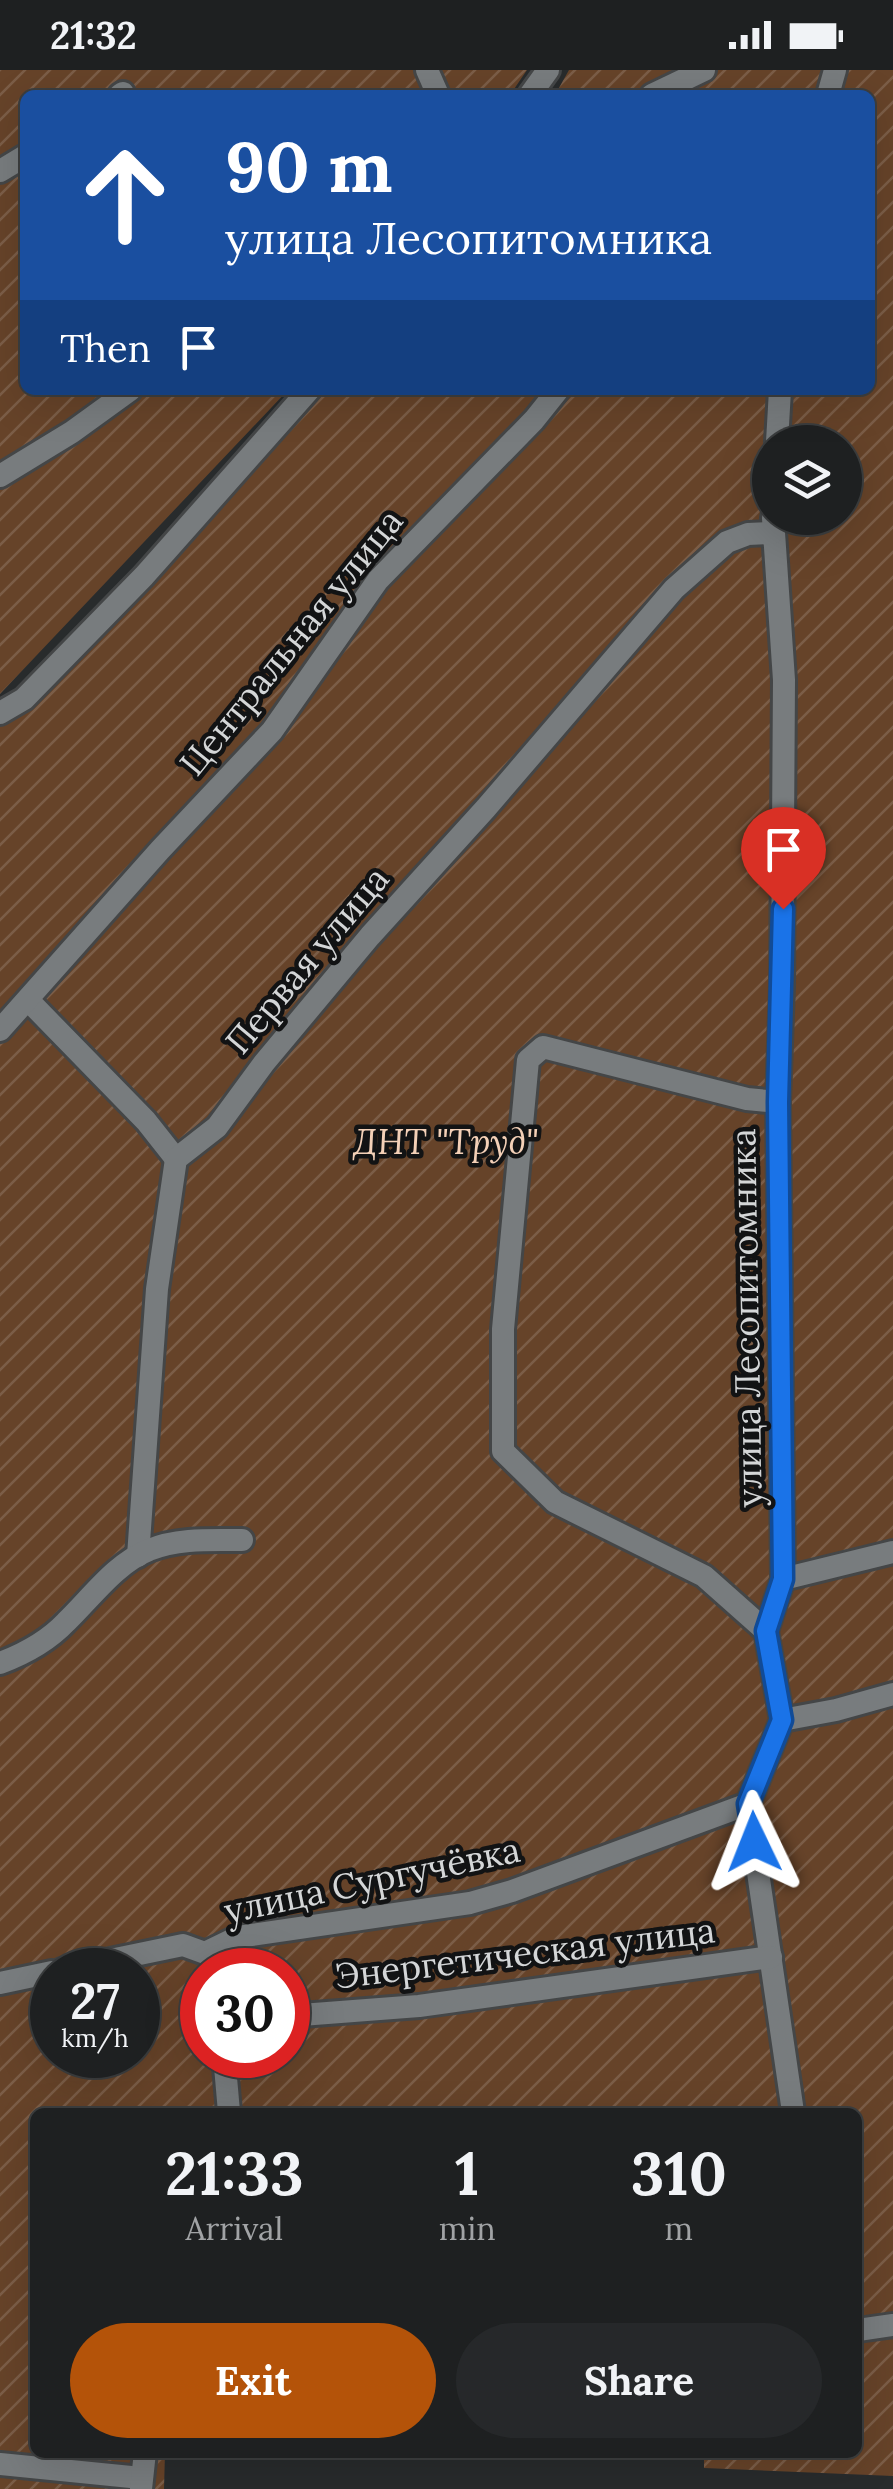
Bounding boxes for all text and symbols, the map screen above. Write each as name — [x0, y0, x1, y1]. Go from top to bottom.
text: 21:32 — [50, 11, 137, 59]
text: 90 m — [225, 122, 393, 211]
icon: ahead — [60, 130, 190, 260]
text: улица Лесопитомника — [225, 209, 712, 266]
icon: arrive — [171, 320, 226, 375]
text: Then — [60, 324, 151, 372]
map controls — [752, 425, 862, 535]
button: layers — [752, 425, 862, 535]
street label: Центральная улица — [170, 499, 412, 785]
pin — [741, 807, 826, 910]
icon: arrive — [756, 822, 811, 877]
street label: Первая улица — [216, 857, 398, 1063]
park label: ДНТ "Труд" — [352, 1119, 538, 1164]
street label: улица Лесопитомника — [720, 1128, 772, 1508]
position arrow — [702, 1790, 806, 1894]
street label: улица Сургучёвка — [220, 1827, 524, 1933]
street label: Энергетическая улица — [333, 1907, 717, 1999]
speed limit sign: 30 — [180, 1948, 310, 2078]
text: 27 — [70, 1969, 120, 2033]
text: km/h — [61, 2022, 129, 2054]
text: 21:33 — [165, 2135, 304, 2211]
text: 1 — [455, 2135, 479, 2211]
text: 310 — [631, 2135, 727, 2211]
text: Arrival — [185, 2208, 283, 2249]
text: min — [439, 2208, 496, 2249]
text: m — [665, 2208, 693, 2249]
button: Exit — [70, 2323, 436, 2438]
button: Share — [456, 2323, 822, 2438]

